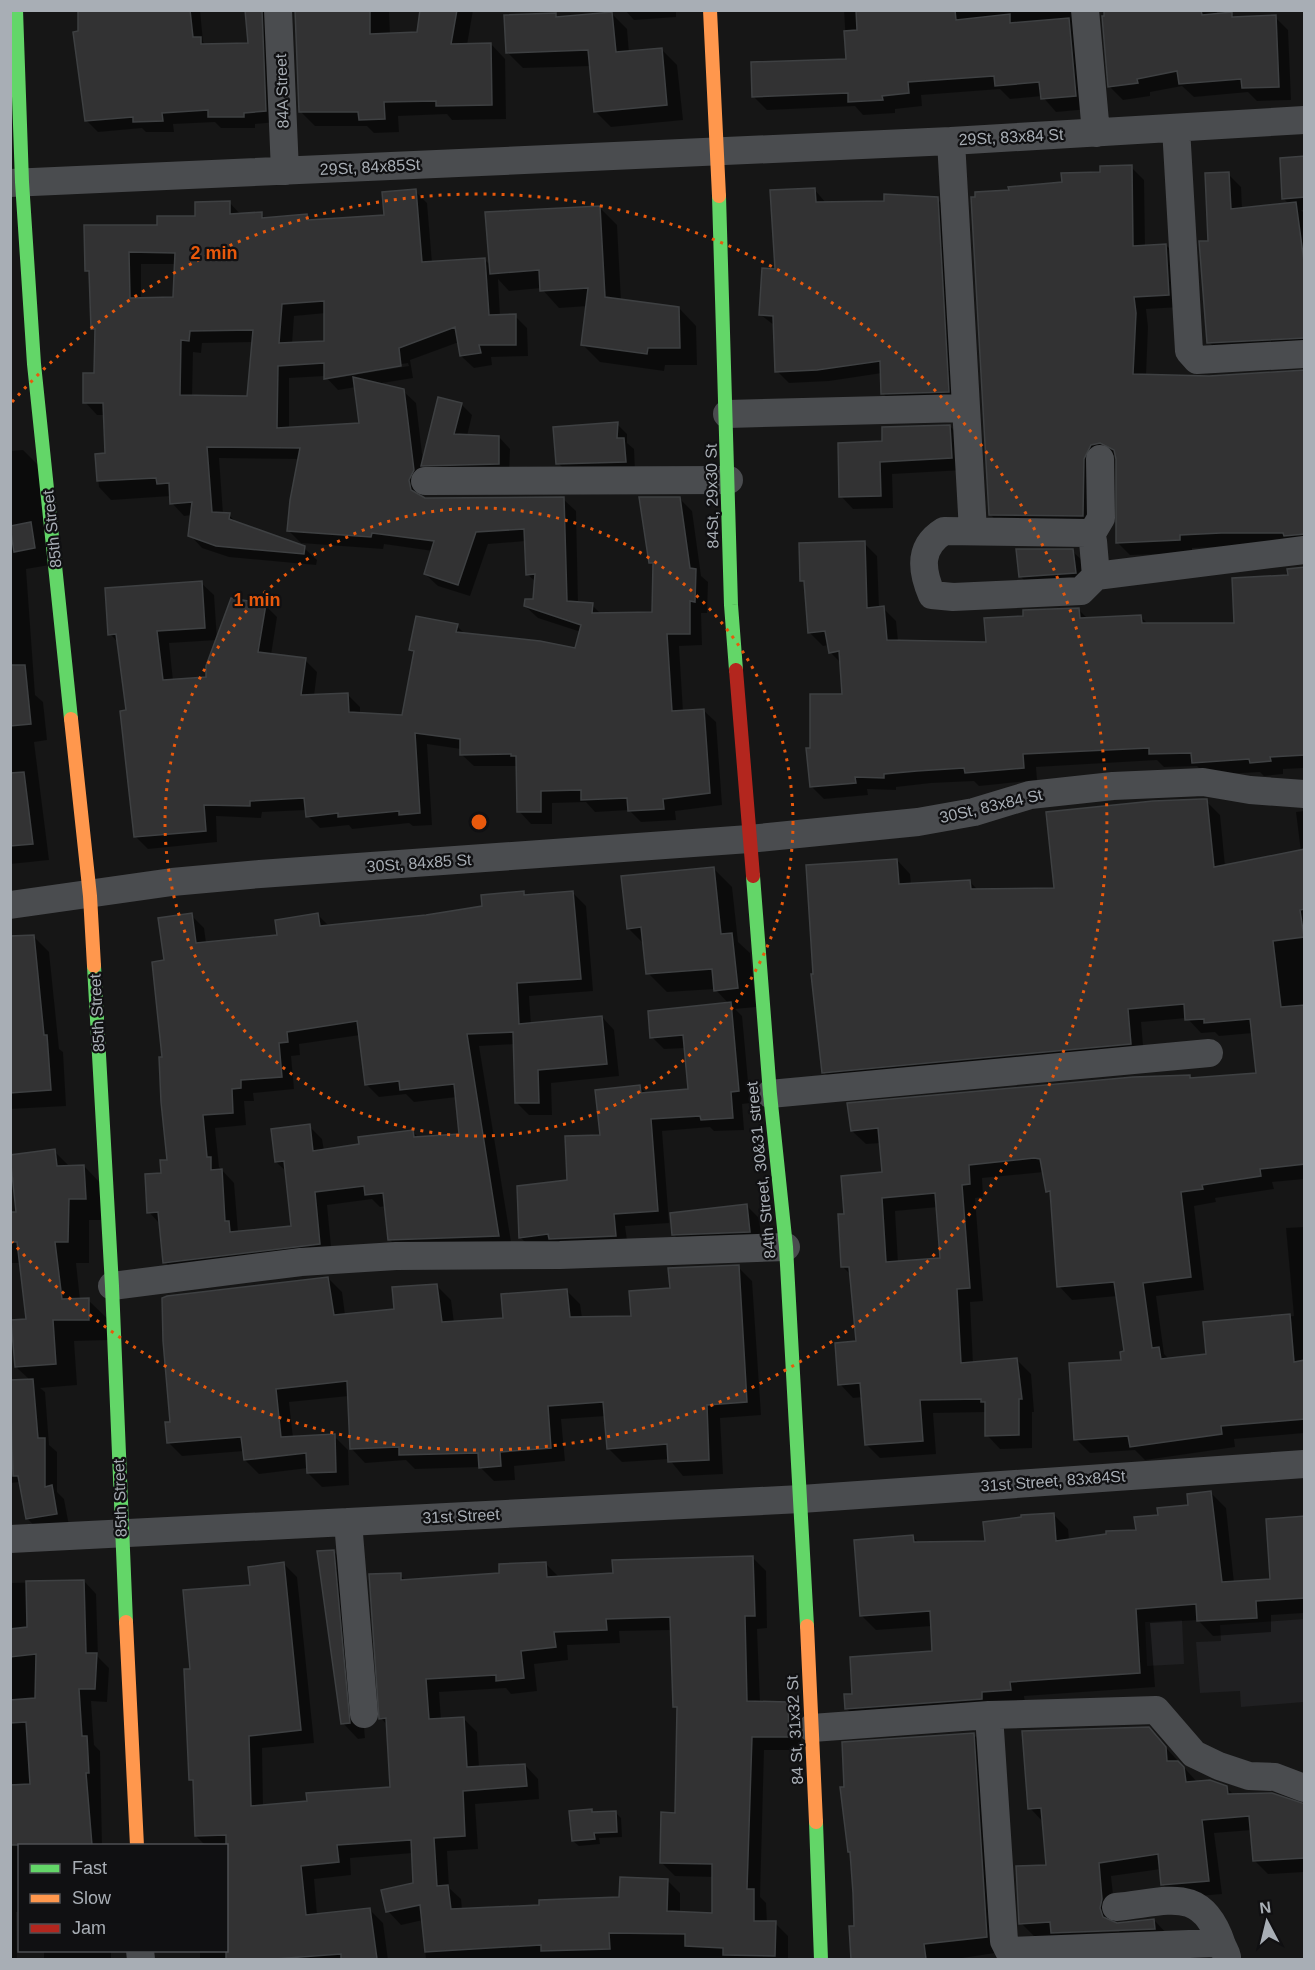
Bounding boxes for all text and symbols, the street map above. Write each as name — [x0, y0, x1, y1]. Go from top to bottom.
street label: 84A Street — [272, 53, 292, 129]
street label: 29St, 83x84 St — [958, 126, 1064, 148]
street label: 29St, 84x85St — [319, 156, 421, 178]
text: 2 min — [190, 243, 238, 263]
street label: 84St, 29x30 St — [703, 443, 721, 549]
street label: 85th Street — [39, 489, 65, 569]
text: 1 min — [233, 590, 281, 610]
street label: 30St, 83x84 St — [938, 786, 1045, 826]
centre of rings — [469, 812, 489, 832]
street label: 30St, 84x85 St — [366, 851, 472, 875]
street label: 85th Street — [86, 973, 108, 1053]
street label: 84th Street, 30&31 street — [743, 1080, 779, 1259]
street label: 85th Street — [110, 1458, 130, 1537]
street label: 31st Street, 83x84St — [980, 1467, 1126, 1495]
street label: 31st Street — [422, 1505, 501, 1527]
street label: 84 St, 31x32 St — [784, 1674, 806, 1785]
legend — [18, 1844, 228, 1952]
text: Fast — [72, 1858, 107, 1878]
text: Slow — [72, 1888, 112, 1908]
north arrow — [1237, 1892, 1297, 1952]
text: N — [1258, 1898, 1272, 1917]
text: Jam — [72, 1918, 106, 1938]

